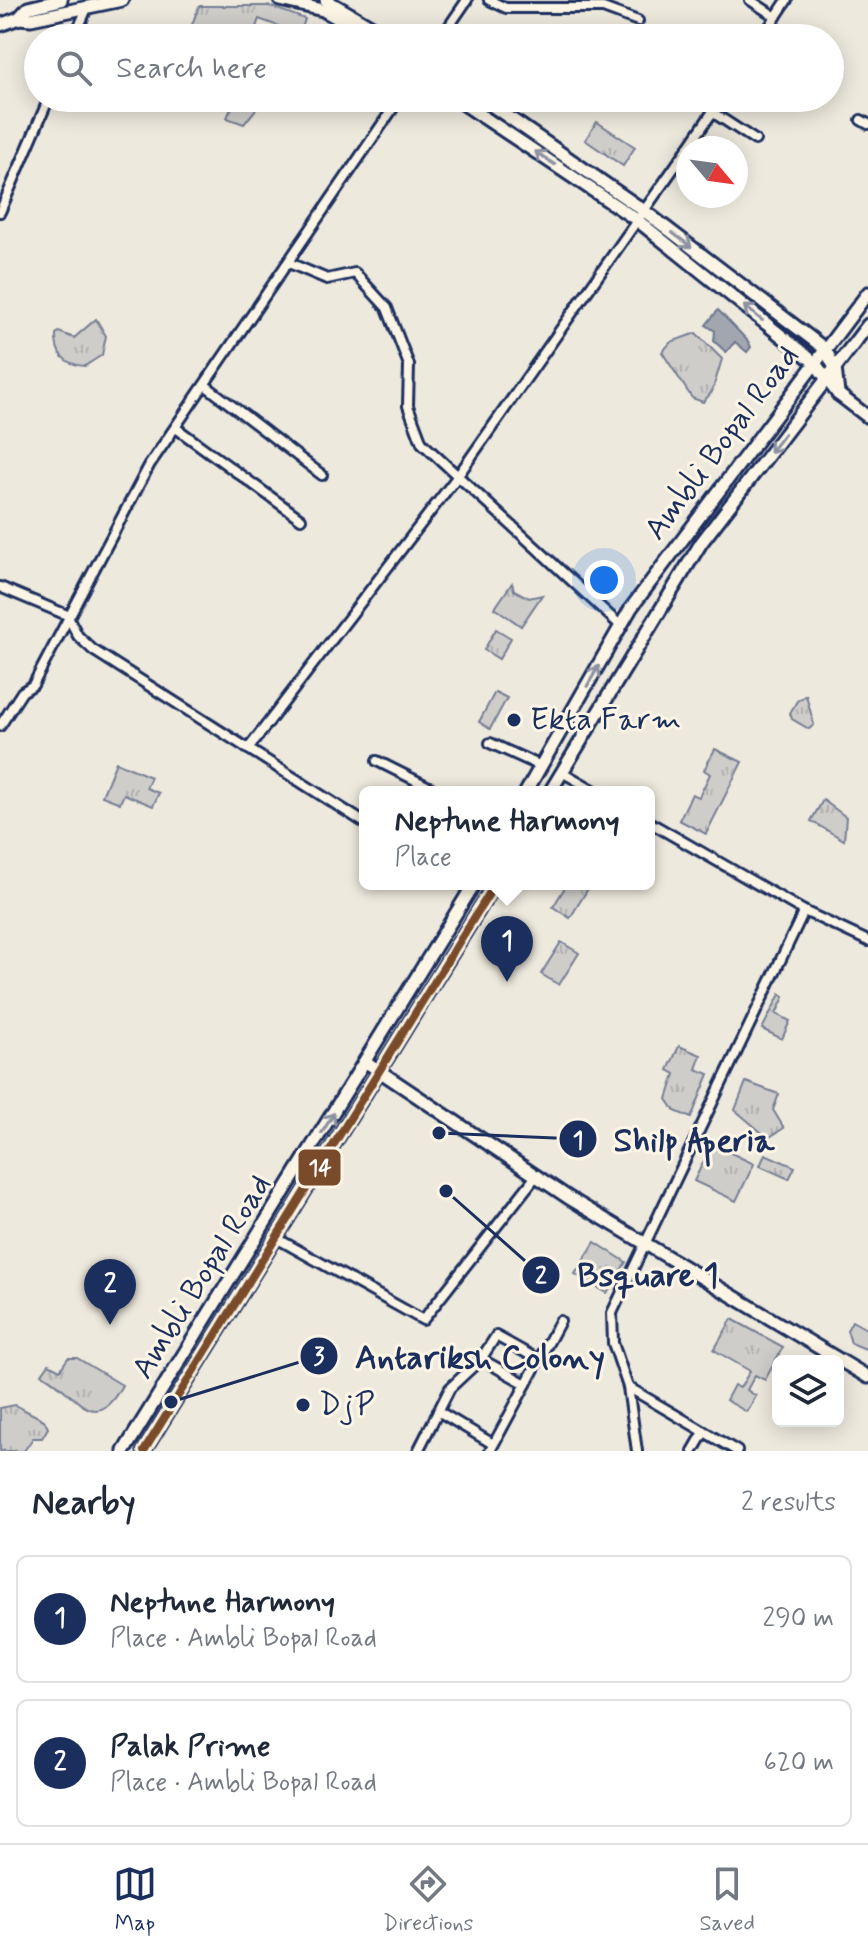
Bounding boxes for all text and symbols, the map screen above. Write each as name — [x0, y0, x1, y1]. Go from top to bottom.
search box — [24, 24, 844, 112]
icon: search — [52, 46, 96, 90]
text: Search here — [116, 49, 267, 88]
north arrow — [676, 136, 748, 208]
one-way arrow — [534, 150, 556, 166]
one-way arrow — [670, 231, 692, 248]
one-way arrow — [743, 304, 764, 322]
street label: Ambli Bopal Road — [635, 337, 809, 549]
one-way arrow — [768, 432, 786, 453]
your location — [584, 560, 624, 600]
one-way arrow — [586, 664, 601, 688]
place label: Ekta Farm — [530, 699, 681, 741]
marker: Ekta Farm — [505, 711, 523, 729]
popup — [359, 786, 655, 890]
text: Neptune Harmony — [394, 802, 620, 841]
text: Place — [394, 841, 452, 875]
pin: 1 — [481, 916, 533, 982]
callout: Shilp Aperia — [558, 1110, 790, 1168]
one-way arrow — [320, 1112, 336, 1135]
text: Shilp Aperia — [614, 1119, 776, 1167]
text: 1 — [573, 1126, 583, 1157]
line badge: 14 — [297, 1148, 342, 1187]
text: 14 — [308, 1155, 332, 1183]
street label: Ambli Bopal Road — [122, 1167, 282, 1387]
callout: Bsquare 1 — [521, 1246, 735, 1304]
text: Bsquare 1 — [577, 1254, 719, 1299]
pin: 2 — [84, 1259, 136, 1325]
text: 2 — [535, 1261, 547, 1292]
callout: Antariksh Colony — [299, 1327, 621, 1385]
text: Antariksh Colony — [355, 1336, 605, 1381]
text: 3 — [314, 1342, 325, 1373]
map controls — [772, 1355, 844, 1427]
button: layers — [772, 1355, 844, 1427]
place label: DjP — [319, 1384, 375, 1426]
marker: DjP — [294, 1396, 312, 1414]
text: Nearby — [32, 1481, 136, 1526]
text: 2 results — [741, 1486, 836, 1520]
text: Neptune Harmony — [110, 1583, 335, 1622]
text: 1 — [54, 1602, 66, 1636]
text: 290 m — [762, 1602, 834, 1636]
text: Place · Ambli Bopal Road — [110, 1622, 377, 1656]
text: Palak Prime — [110, 1727, 271, 1766]
text: 2 — [54, 1746, 66, 1780]
text: 620 m — [764, 1746, 834, 1780]
text: Place · Ambli Bopal Road — [110, 1766, 377, 1800]
tab: Map — [113, 1862, 157, 1938]
tab: Directions — [383, 1862, 473, 1938]
tab: Saved — [699, 1862, 755, 1938]

